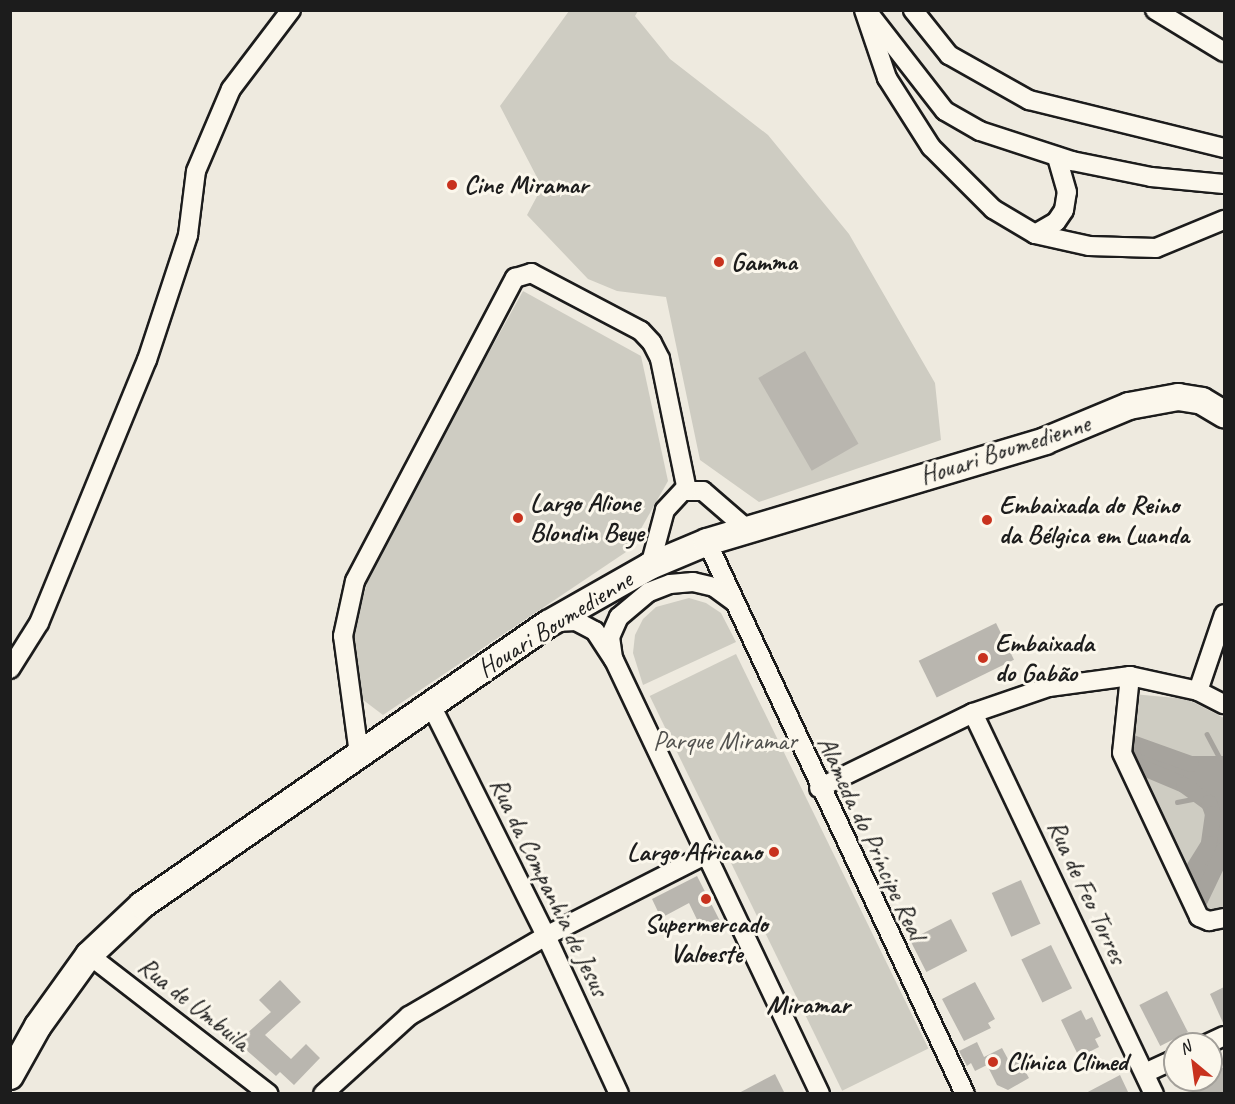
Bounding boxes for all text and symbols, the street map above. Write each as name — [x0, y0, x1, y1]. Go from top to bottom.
place label: Cine Miramar — [464, 169, 589, 201]
marker: Cine Miramar — [445, 178, 459, 192]
place label: Gamma — [731, 246, 797, 278]
marker: Gamma — [712, 255, 726, 269]
street label: Houari Boumedienne — [917, 408, 1093, 492]
place label: Largo Alione Blondin Beye — [530, 487, 643, 548]
place label: Embaixada do Reino da Bélgica em Luanda — [999, 489, 1189, 550]
marker: Largo Alione Blondin Beye — [511, 511, 525, 525]
marker: Embaixada do Reino da Bélgica em Luanda — [980, 513, 994, 527]
street label: Houari Boumedienne — [472, 564, 638, 684]
place label: Embaixada do Gabão — [995, 627, 1094, 688]
marker: Embaixada do Gabão — [976, 651, 990, 665]
park label: Parque Miramar — [652, 725, 798, 757]
street label: Alameda do Príncipe Real — [810, 732, 932, 944]
street label: Rua da Companhia de Jesus — [483, 773, 615, 1001]
street label: Rua de Feo Torres — [1040, 815, 1134, 969]
place label: Largo Africano — [627, 836, 762, 868]
marker: Largo Africano — [767, 845, 781, 859]
marker: Supermercado Valoeste — [699, 892, 713, 906]
place label: Supermercado Valoeste — [644, 908, 768, 970]
street label: Rua de Umbuila — [132, 951, 256, 1057]
district label: Miramar — [766, 989, 850, 1021]
north arrow — [1163, 1032, 1223, 1092]
text: N — [1176, 1037, 1194, 1059]
place label: Clínica Climed — [1006, 1046, 1129, 1078]
marker: Clínica Climed — [984, 1053, 1002, 1071]

